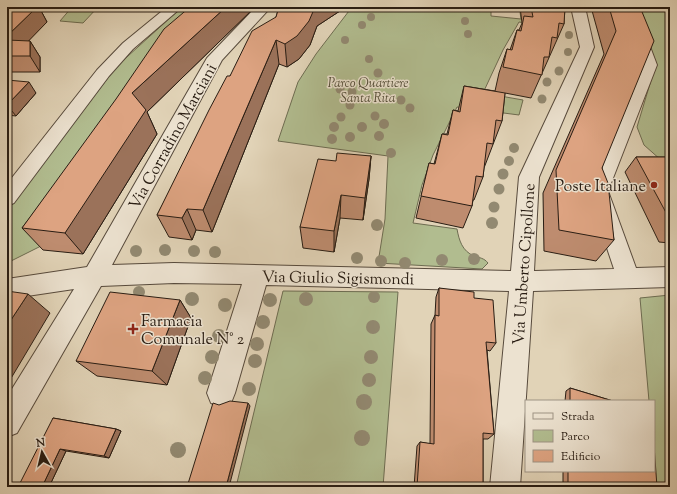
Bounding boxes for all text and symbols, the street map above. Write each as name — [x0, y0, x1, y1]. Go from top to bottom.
street label: Via Corradino Marciani — [124, 60, 224, 214]
park label: Parco Quartiere Santa Rita — [328, 75, 408, 108]
place label: Poste Italiane — [555, 176, 646, 199]
marker: Poste Italiane — [649, 180, 659, 190]
street label: Via Umberto Cipollone — [508, 182, 543, 346]
street label: Via Giulio Sigismondi — [262, 267, 415, 292]
place label: Farmacia Comunale N° 2 — [141, 311, 245, 352]
marker: Farmacia Comunale N° 2 — [128, 324, 138, 334]
legend — [525, 400, 655, 472]
text: Strada — [561, 408, 595, 426]
text: Parco — [561, 428, 590, 446]
north arrow — [22, 432, 62, 472]
text: N — [34, 435, 46, 452]
text: Edificio — [561, 448, 601, 466]

